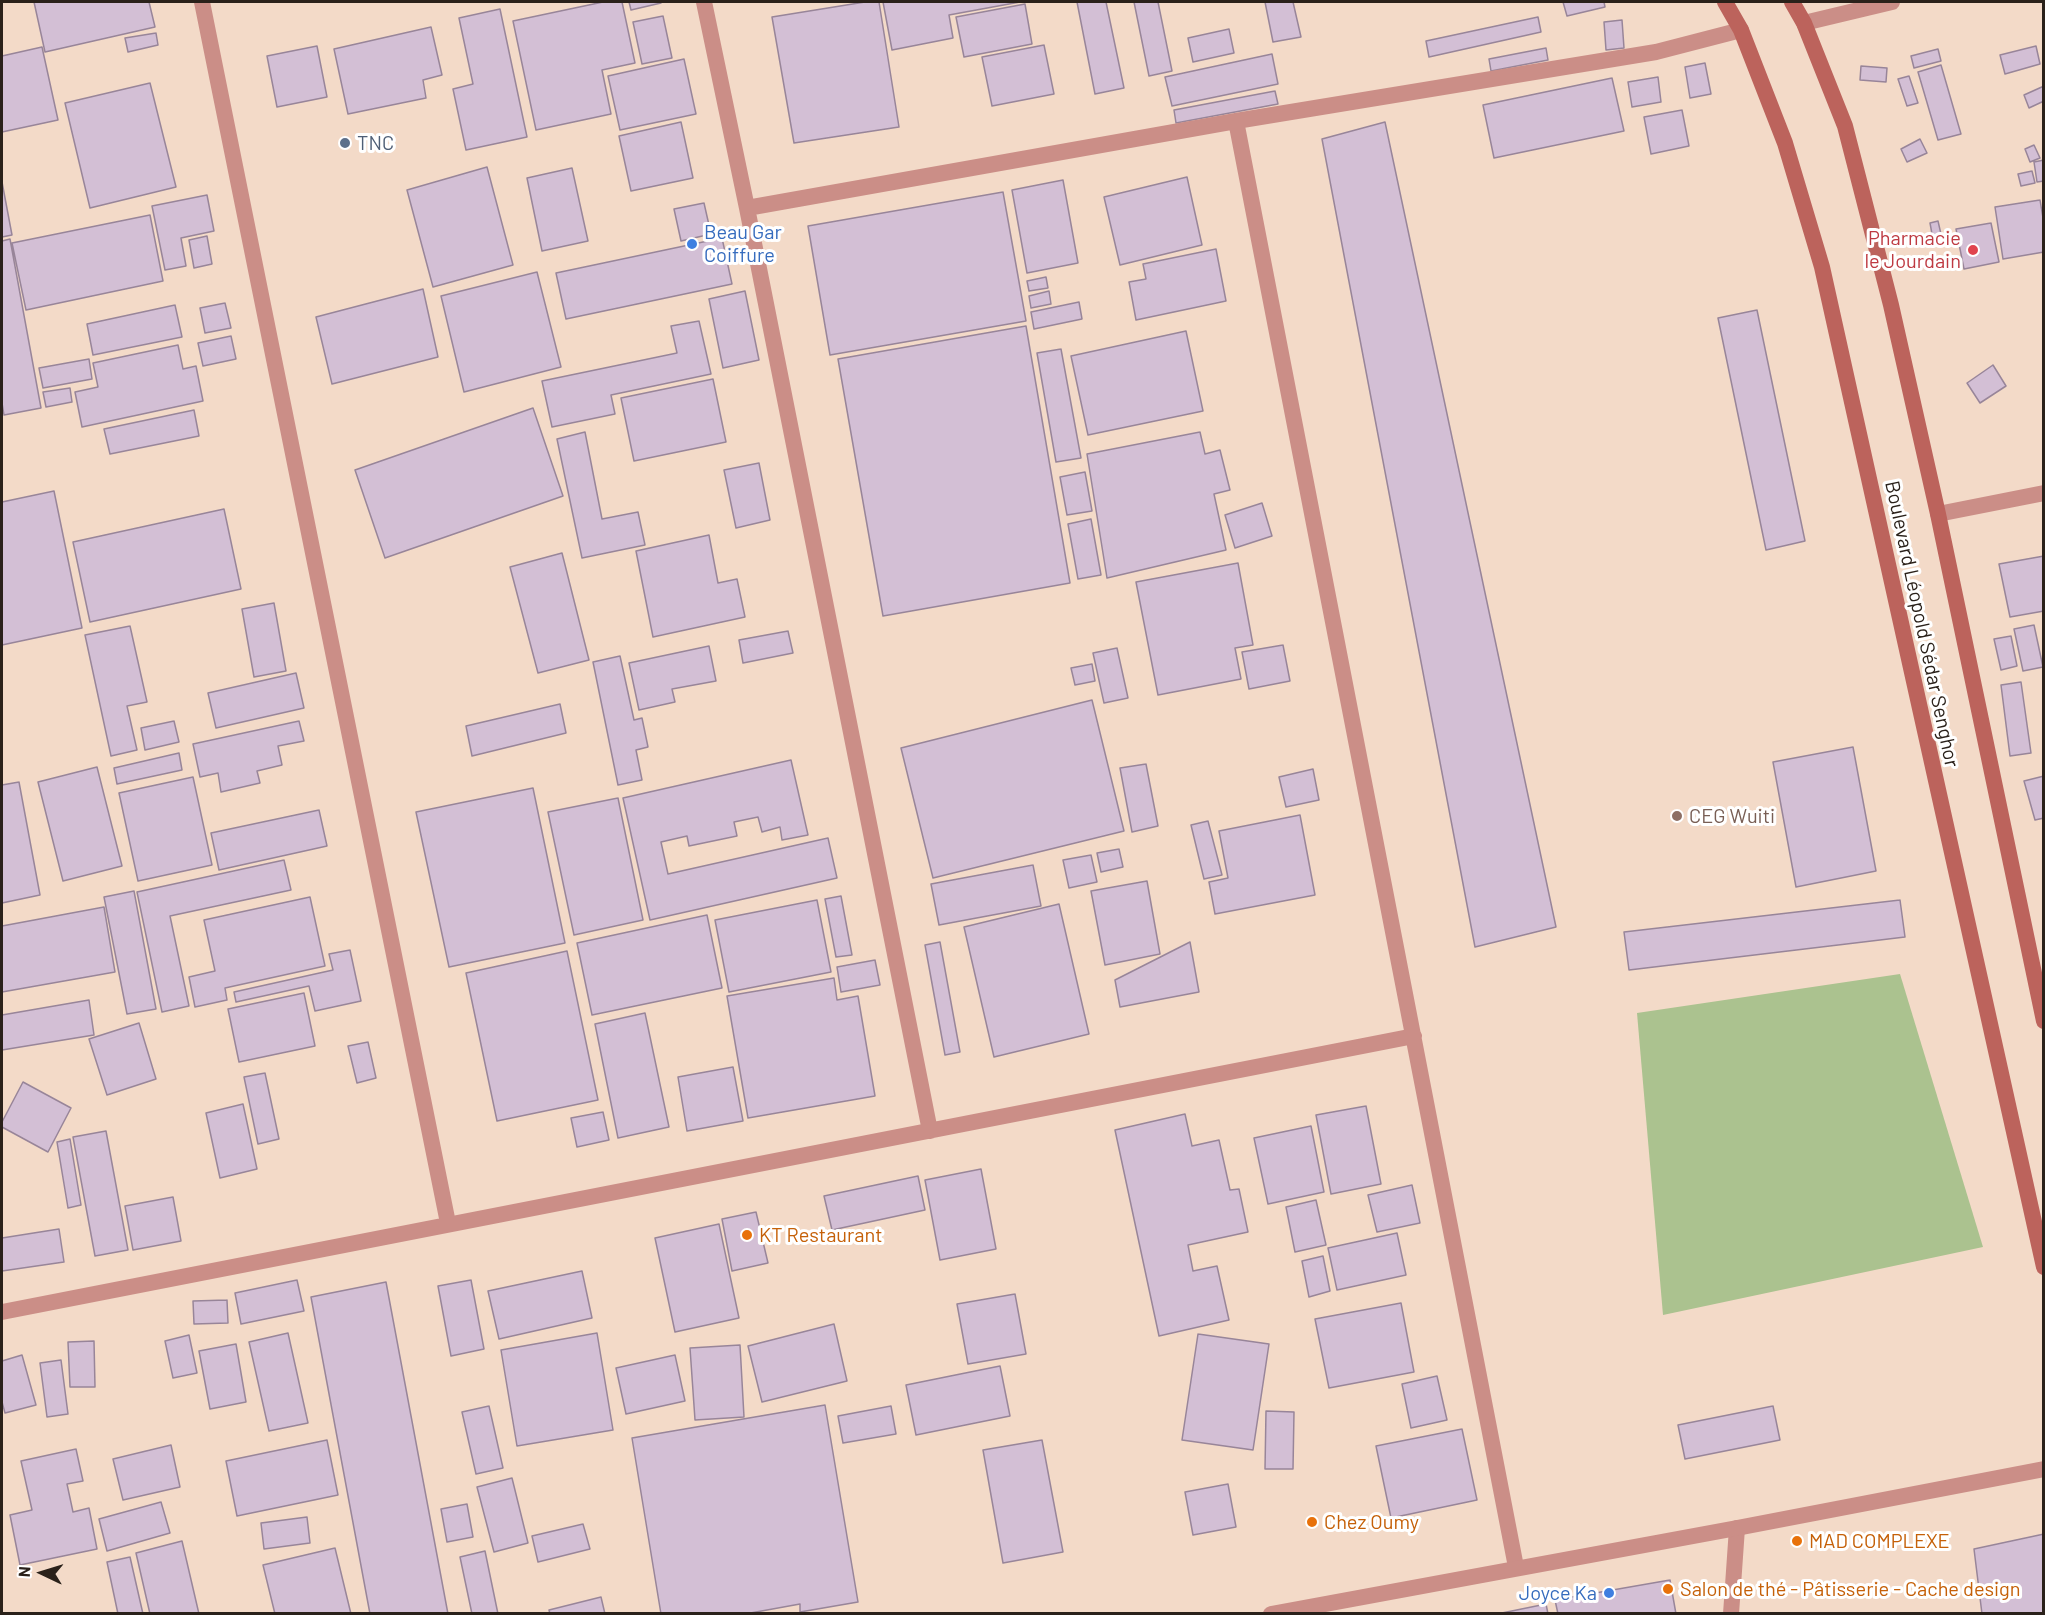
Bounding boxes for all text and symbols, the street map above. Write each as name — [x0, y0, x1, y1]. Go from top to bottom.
place label: TNC — [357, 131, 394, 155]
marker: TNC — [338, 136, 352, 150]
place label: Beau Gar Coiffure — [704, 220, 782, 267]
place label: Pharmacie le Jourdain — [1864, 226, 1961, 273]
marker: Beau Gar Coiffure — [685, 237, 699, 251]
marker: Pharmacie le Jourdain — [1966, 243, 1980, 257]
street label: Boulevard Léopold Sédar Senghor — [1880, 478, 1964, 770]
place label: CEG Wuiti — [1689, 804, 1775, 828]
marker: CEG Wuiti — [1670, 809, 1684, 823]
place label: KT Restaurant — [759, 1223, 883, 1247]
marker: KT Restaurant — [740, 1228, 754, 1242]
place label: Chez Oumy — [1324, 1510, 1419, 1534]
marker: Chez Oumy — [1305, 1515, 1319, 1529]
place label: MAD COMPLEXE — [1809, 1529, 1950, 1553]
marker: MAD COMPLEXE — [1790, 1534, 1804, 1548]
north arrow — [12, 1543, 72, 1603]
text: N — [14, 1566, 33, 1578]
place label: Salon de thé - Pâtisserie - Cache design — [1680, 1577, 2021, 1601]
place label: Joyce Ka — [1519, 1581, 1597, 1605]
marker: Salon de thé - Pâtisserie - Cache design — [1661, 1582, 1675, 1596]
marker: Joyce Ka — [1602, 1586, 1616, 1600]

